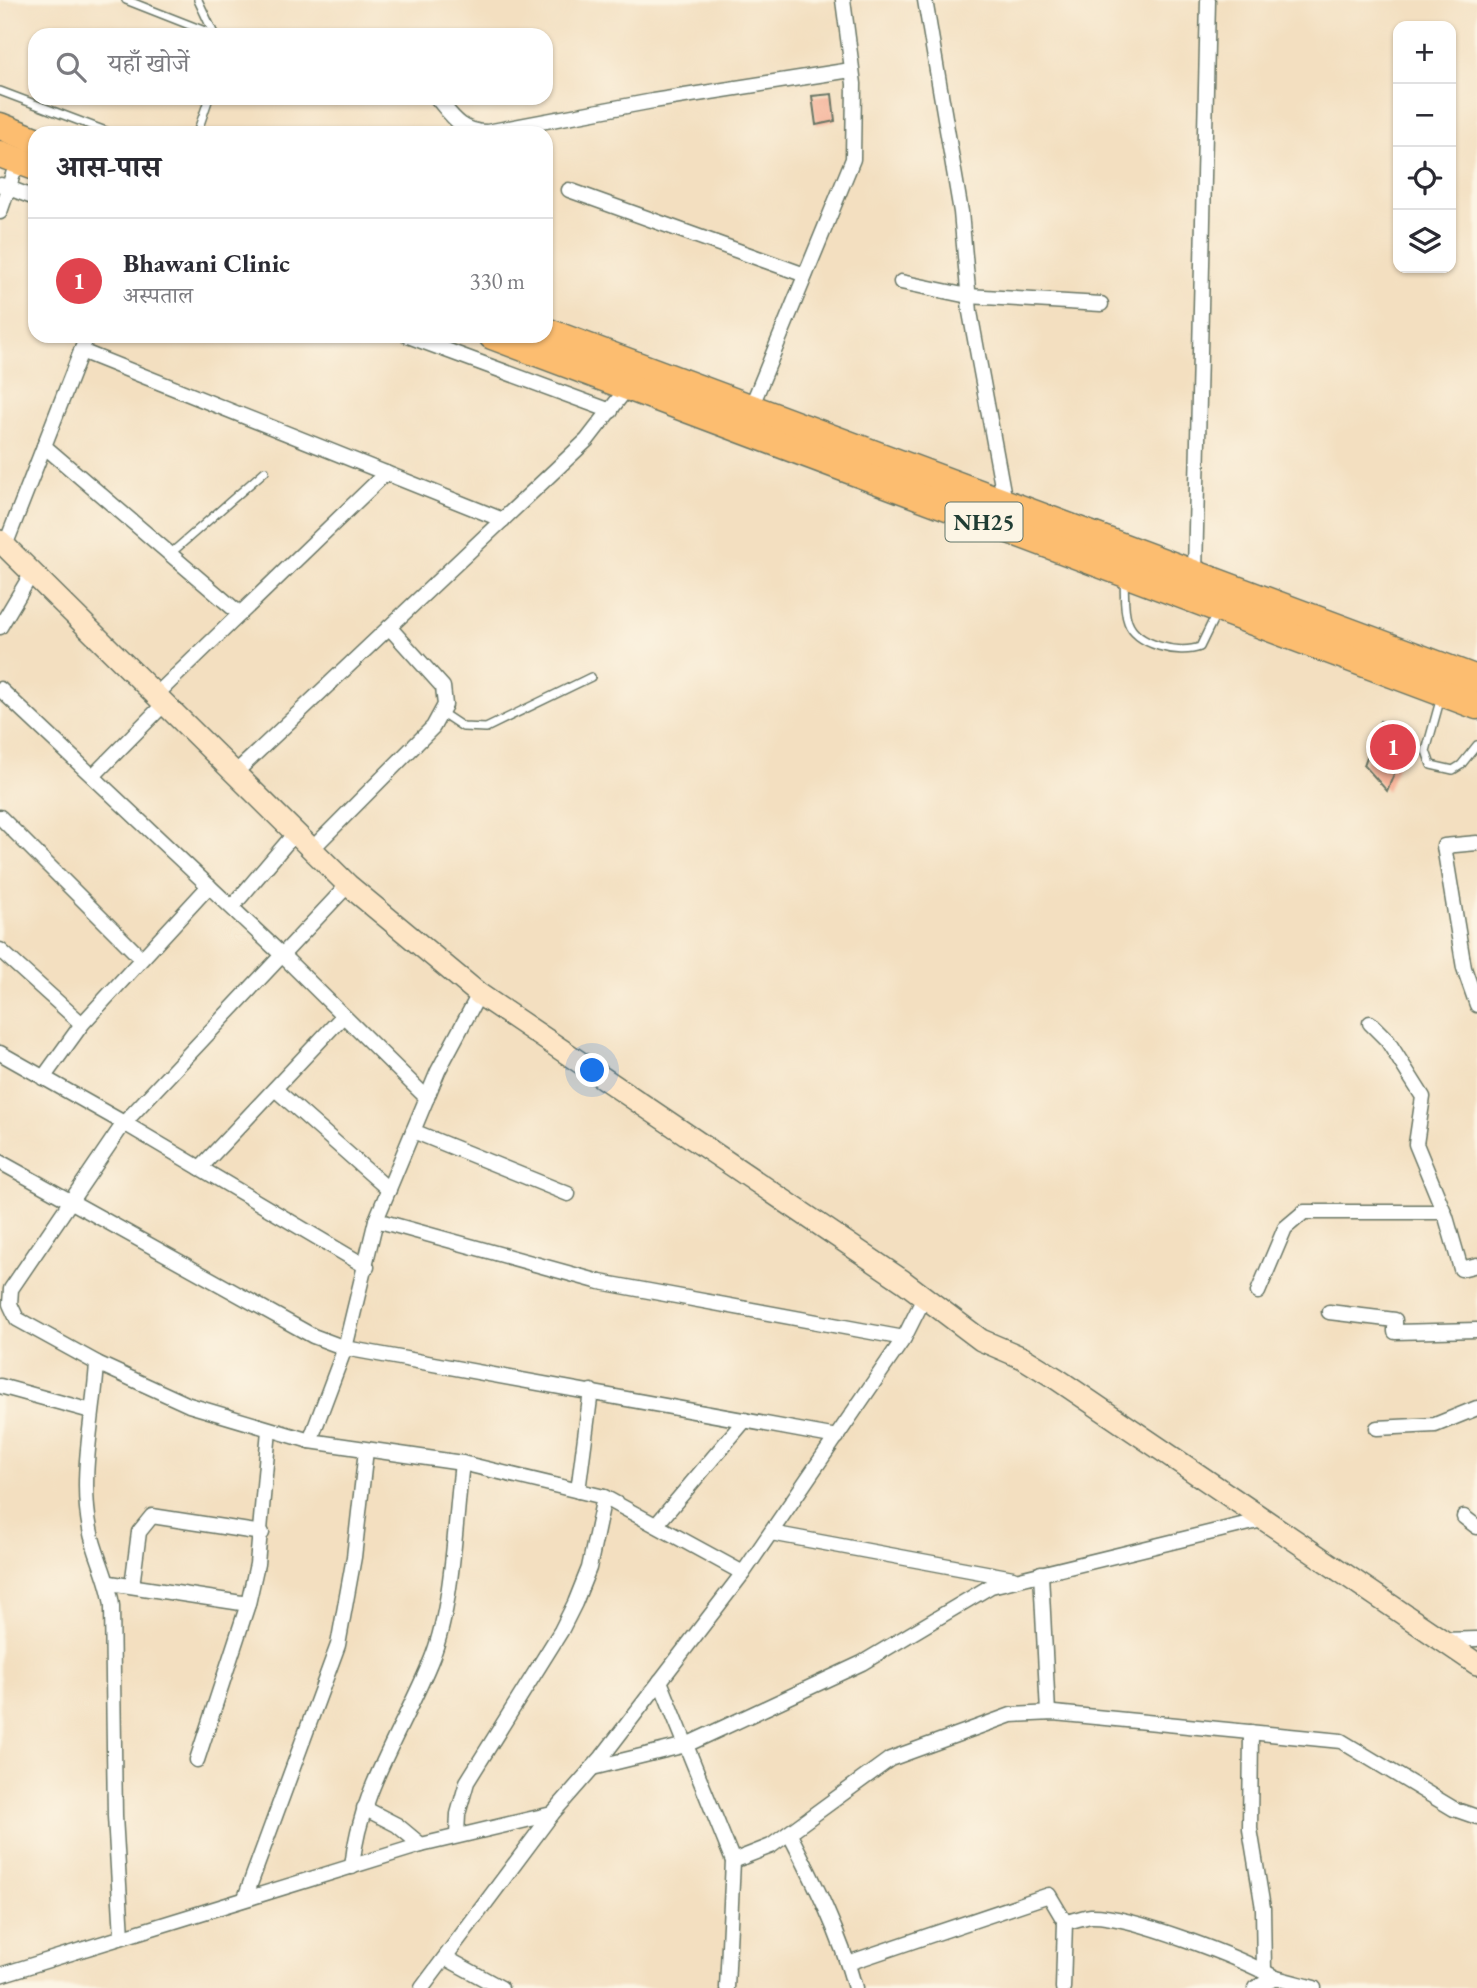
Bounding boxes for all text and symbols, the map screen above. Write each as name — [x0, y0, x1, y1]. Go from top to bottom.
map controls — [1393, 21, 1456, 273]
button: + — [1393, 21, 1456, 84]
search box — [28, 28, 553, 105]
text: यहाँ खोजें — [108, 46, 189, 80]
icon: search — [52, 48, 90, 86]
button: − — [1393, 84, 1456, 147]
text: आस-पास — [56, 147, 161, 186]
button: locate — [1393, 147, 1456, 210]
button: layers — [1393, 210, 1456, 273]
text: Bhawani Clinic — [123, 246, 290, 280]
text: 1 — [73, 266, 85, 296]
text: 330 m — [469, 266, 525, 296]
text: अस्पताल — [123, 280, 193, 310]
road number: NH25 — [946, 502, 1023, 542]
pin: 1 — [1370, 721, 1416, 773]
your location — [575, 1053, 609, 1087]

